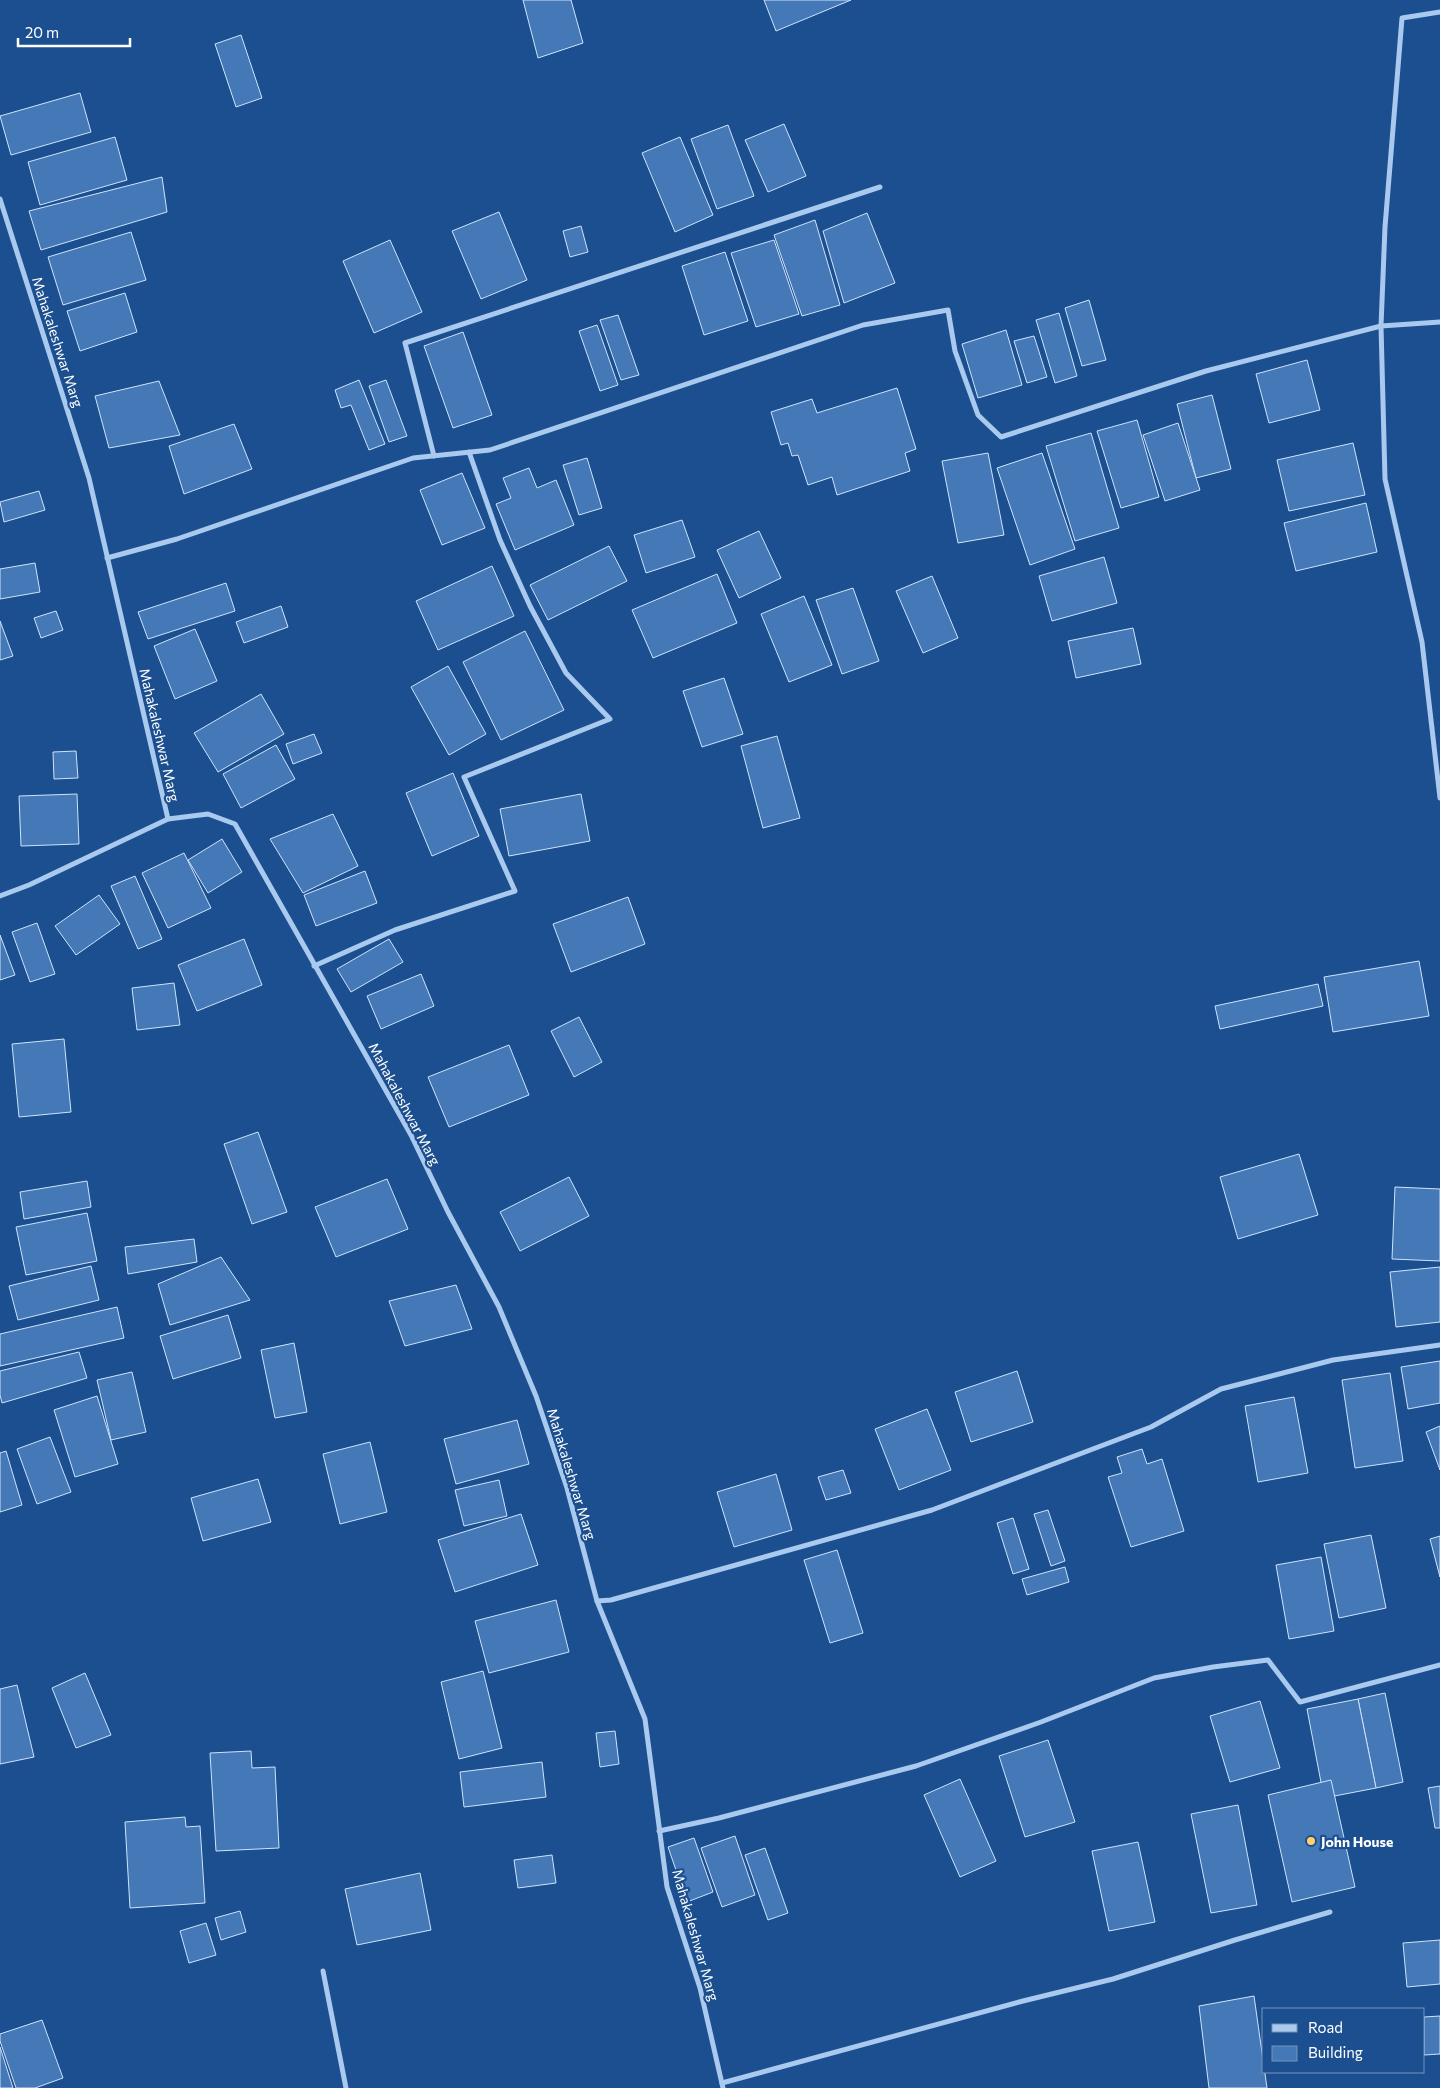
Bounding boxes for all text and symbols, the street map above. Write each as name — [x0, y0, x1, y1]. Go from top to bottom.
scale bar — [18, 15, 130, 47]
text: 20 m — [25, 23, 59, 41]
street label: Mahakaleshwar Marg — [29, 274, 87, 410]
street label: Mahakaleshwar Marg — [136, 667, 184, 804]
street label: Mahakaleshwar Marg — [365, 1040, 445, 1169]
street label: Mahakaleshwar Marg — [544, 1406, 600, 1542]
place label: John House — [1321, 1833, 1393, 1850]
marker: John House — [1305, 1835, 1317, 1847]
street label: Mahakaleshwar Marg — [669, 1867, 723, 2003]
legend — [1262, 2008, 1425, 2073]
text: Road — [1308, 2018, 1343, 2036]
text: Building — [1308, 2043, 1363, 2061]

